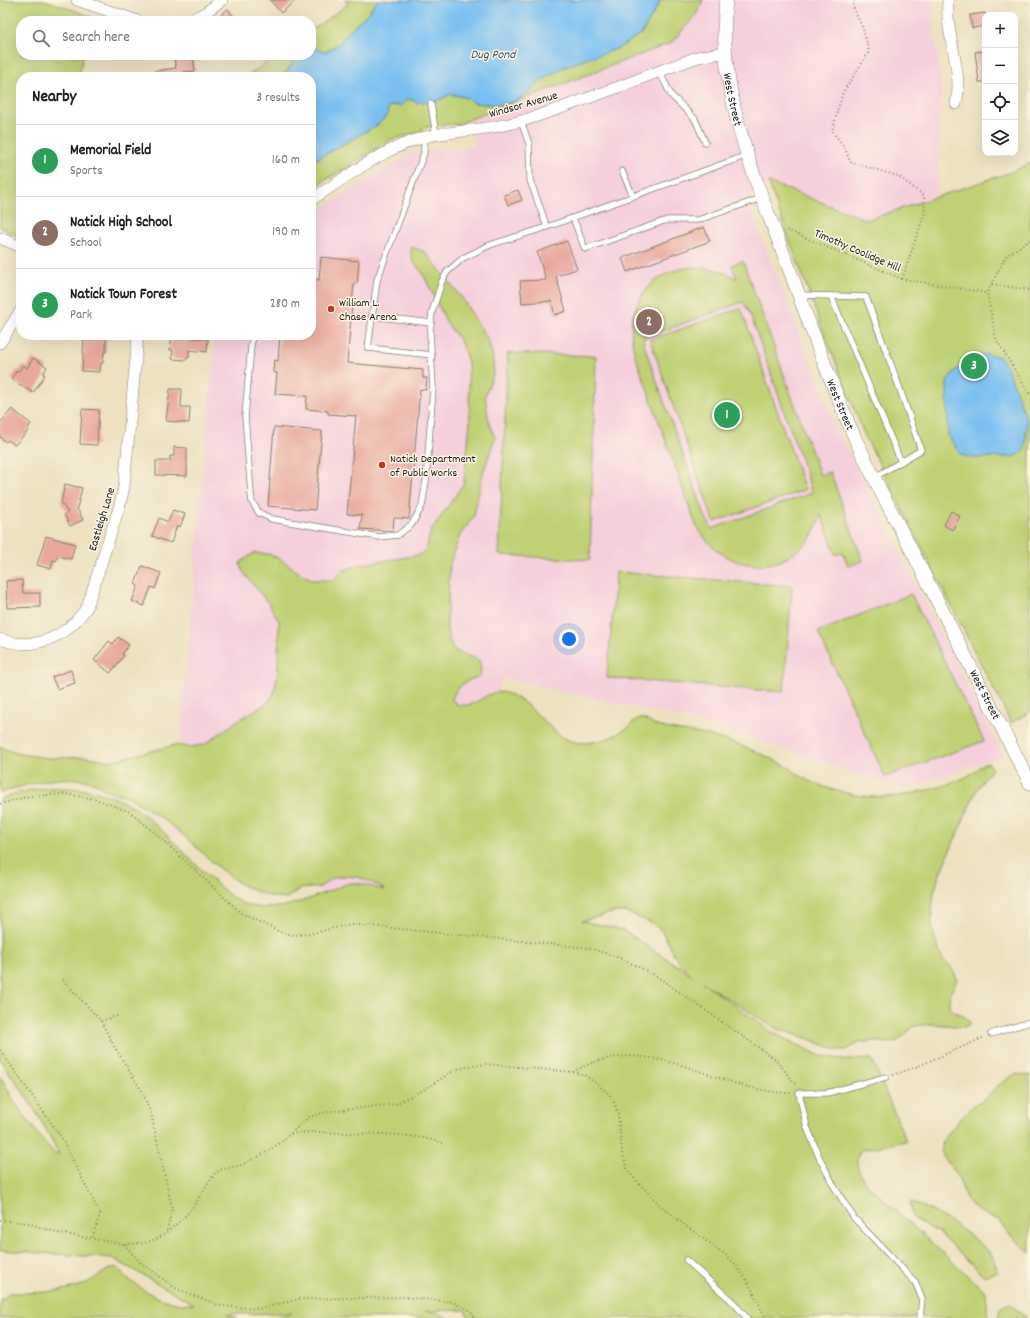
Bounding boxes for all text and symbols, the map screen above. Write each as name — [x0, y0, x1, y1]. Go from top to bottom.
map controls — [982, 12, 1018, 156]
button: + — [982, 12, 1018, 48]
search box — [16, 16, 316, 60]
icon: search — [30, 27, 52, 49]
text: Search here — [62, 27, 130, 49]
water label: Dug Pond — [471, 46, 517, 65]
button: − — [982, 48, 1018, 84]
street label: West Street — [718, 72, 746, 128]
button: locate — [982, 84, 1018, 120]
text: Nearby — [32, 86, 76, 110]
street label: Windsor Avenue — [487, 88, 560, 123]
text: 3 results — [256, 89, 300, 108]
button: layers — [982, 120, 1018, 156]
text: Memorial Field — [70, 140, 151, 162]
text: 1 — [44, 151, 46, 170]
text: 160 m — [272, 151, 300, 170]
text: Sports — [70, 162, 103, 181]
text: Natick High School — [70, 212, 172, 234]
text: 2 — [42, 223, 48, 242]
text: 190 m — [272, 223, 300, 242]
street label: Timothy Coolidge Hill — [811, 225, 904, 277]
text: School — [70, 234, 102, 253]
text: Natick Town Forest — [70, 284, 177, 306]
text: 3 — [42, 295, 48, 314]
text: 280 m — [270, 295, 300, 314]
place label: William L. Chase Arena — [339, 295, 397, 326]
marker: William L. Chase Arena — [326, 304, 336, 314]
text: Park — [70, 306, 92, 325]
pin: 2 — [636, 307, 662, 337]
pin: 3 — [961, 351, 987, 381]
street label: West Street — [821, 377, 858, 434]
pin: 1 — [714, 400, 740, 430]
place label: Natick Department of Public Works — [390, 451, 476, 482]
marker: Natick Department of Public Works — [377, 460, 387, 470]
street label: Eastleigh Lane — [85, 486, 120, 553]
your location — [559, 629, 579, 649]
street label: West Street — [964, 667, 1004, 723]

